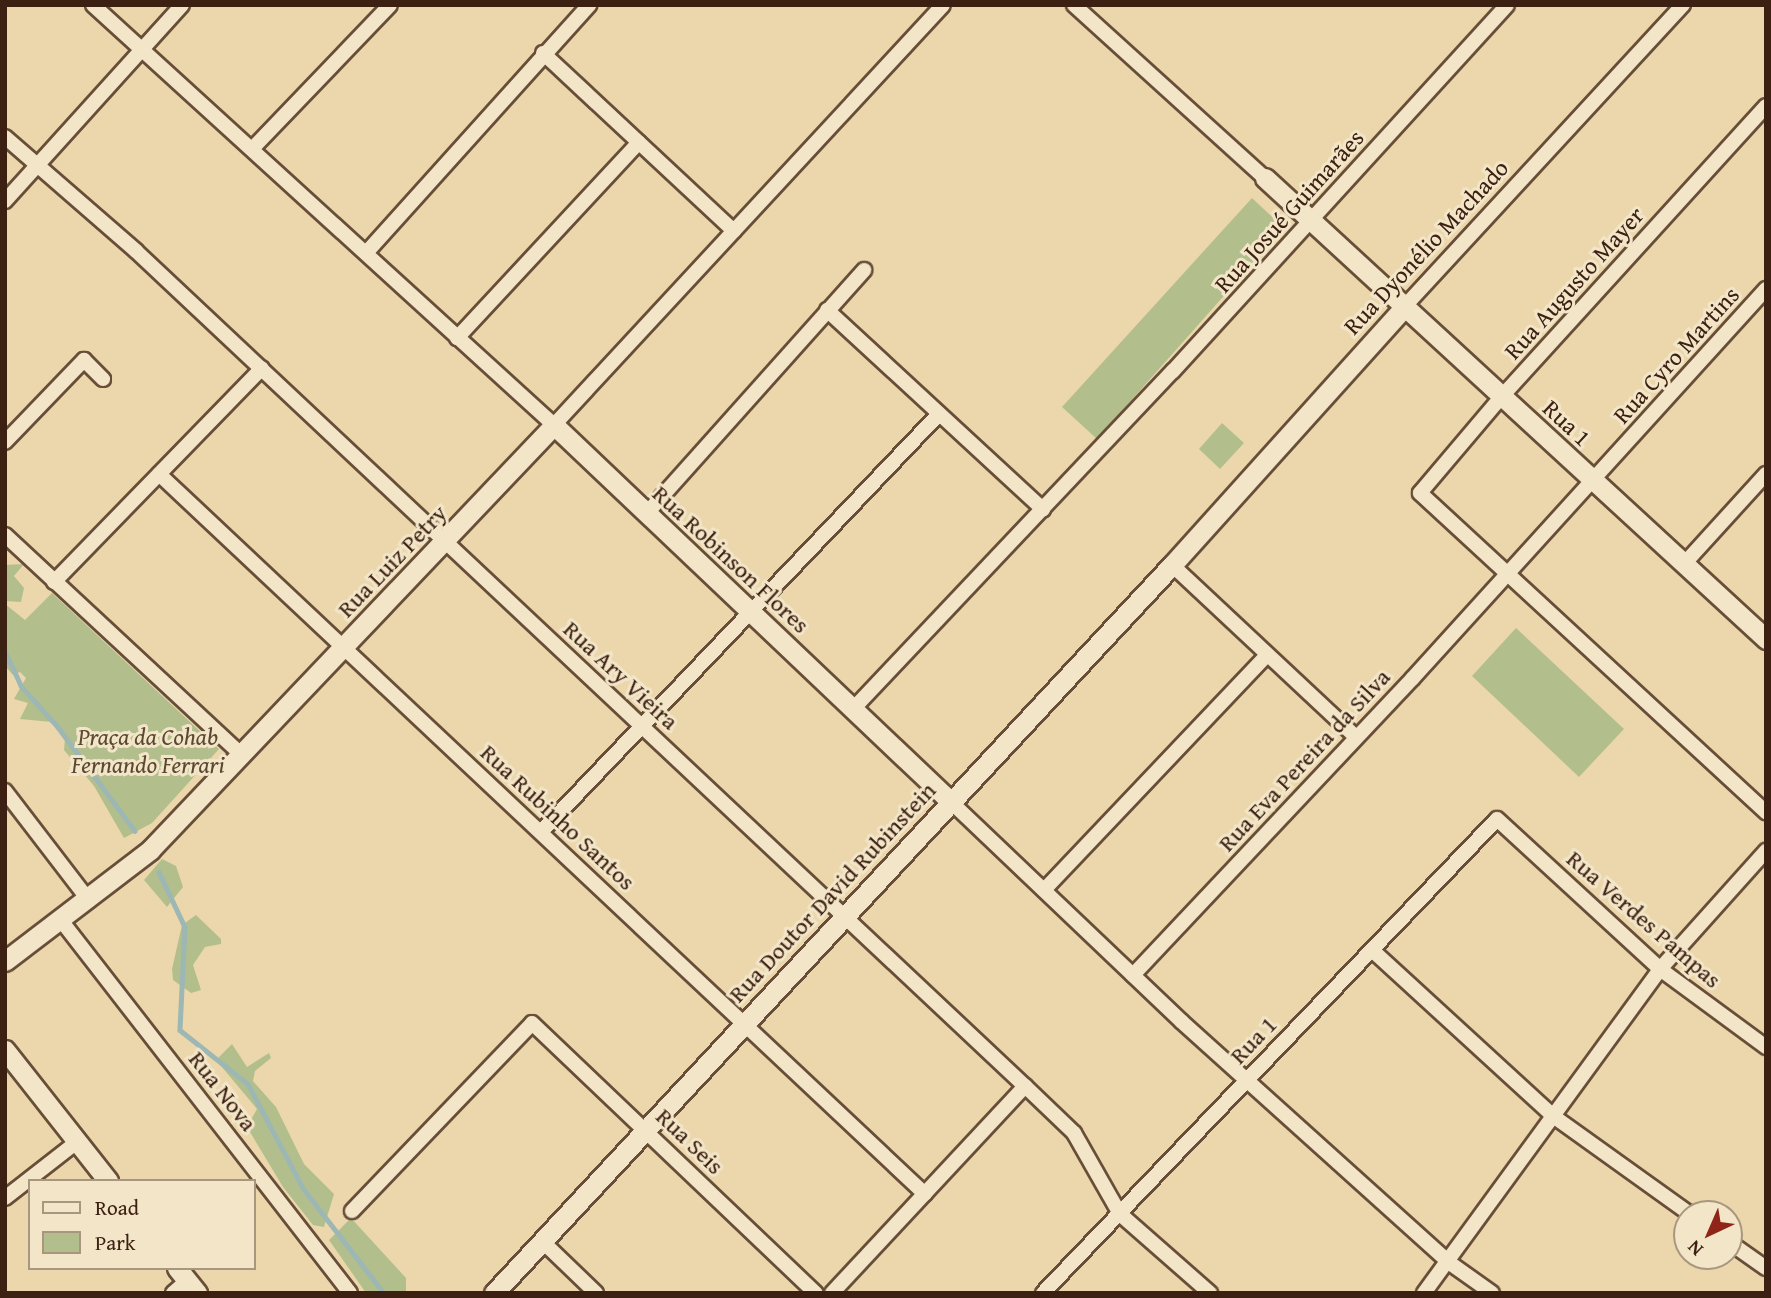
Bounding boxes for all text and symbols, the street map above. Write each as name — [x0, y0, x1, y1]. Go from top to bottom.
street label: Rua Josué Guimarães — [1208, 124, 1370, 298]
street label: Rua Dyonélio Machado — [1338, 154, 1514, 340]
street label: Rua Augusto Mayer — [1498, 201, 1650, 365]
street label: Rua Cyro Martins — [1607, 280, 1745, 430]
street label: Rua 1 — [1537, 394, 1597, 452]
street label: Rua Robinson Flores — [647, 479, 815, 639]
street label: Rua Luiz Petry — [331, 499, 453, 623]
street label: Rua Ary Vieira — [558, 614, 684, 736]
street label: Rua Eva Pereira da Silva — [1212, 663, 1396, 857]
park label: Praça da Cohab Fernando Ferrari — [71, 723, 225, 779]
street label: Rua Rubinho Santos — [475, 738, 641, 896]
street label: Rua Doutor David Rubinstein — [722, 776, 942, 1008]
street label: Rua Verdes Pampas — [1561, 844, 1727, 994]
street label: Rua 1 — [1224, 1010, 1282, 1070]
street label: Rua Nova — [183, 1045, 263, 1137]
street label: Rua Seis — [650, 1102, 730, 1180]
legend — [28, 1179, 256, 1270]
text: Road — [95, 1192, 139, 1223]
north arrow — [1673, 1200, 1743, 1270]
text: Park — [95, 1227, 136, 1258]
text: N — [1681, 1234, 1709, 1263]

